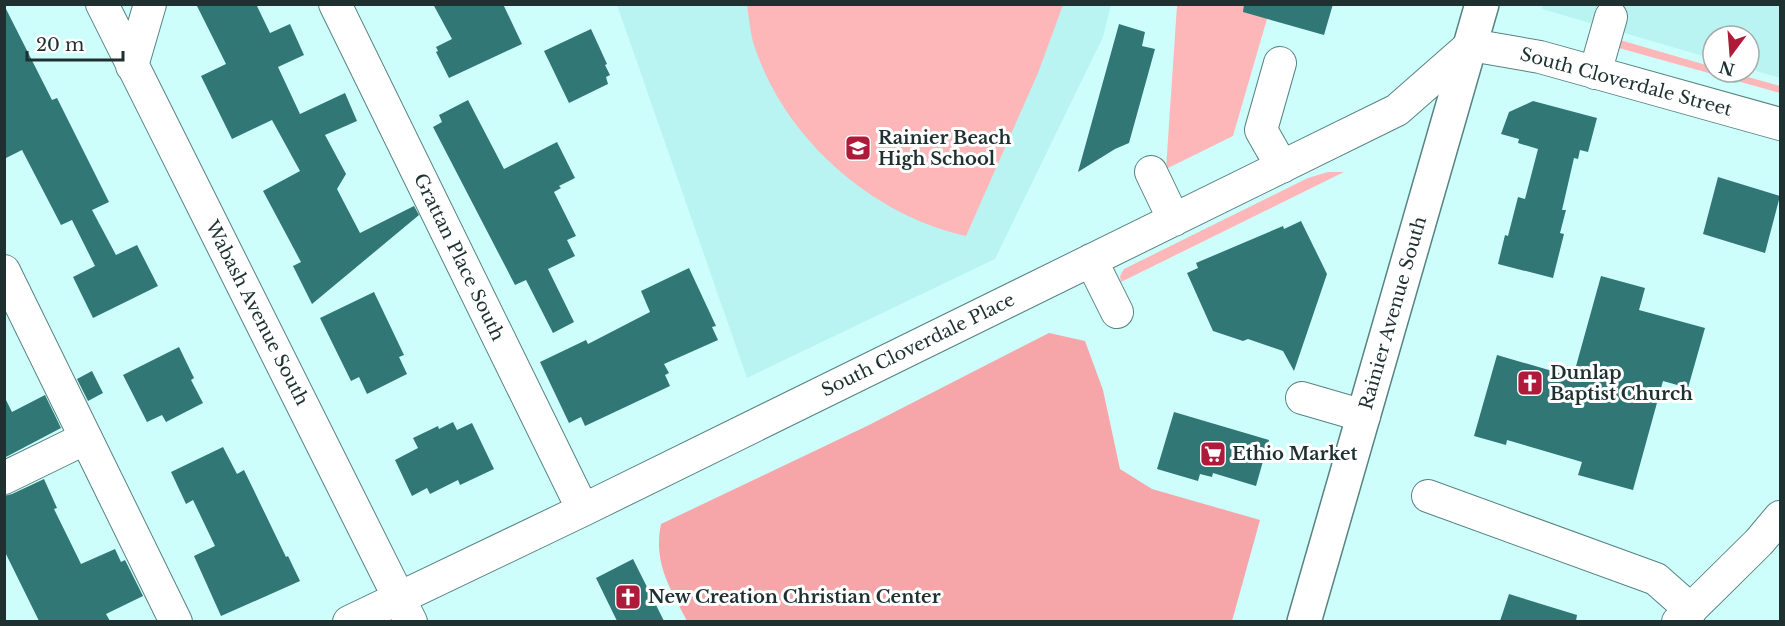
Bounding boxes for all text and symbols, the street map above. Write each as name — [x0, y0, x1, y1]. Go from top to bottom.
scale bar — [27, 24, 123, 62]
north arrow — [1701, 24, 1761, 84]
text: 20 m — [36, 34, 84, 56]
street label: South Cloverdale Street — [1518, 43, 1735, 121]
text: N — [1717, 57, 1737, 80]
place label: Rainier Beach High School — [878, 127, 1011, 170]
school or university icon: Rainier Beach High School — [843, 133, 873, 163]
street label: Grattan Place South — [409, 170, 509, 344]
street label: Rainier Avenue South — [1355, 214, 1431, 412]
street label: Wabash Avenue South — [200, 216, 313, 409]
street label: South Cloverdale Place — [818, 289, 1018, 401]
place label: Dunlap Baptist Church — [1550, 362, 1693, 405]
church icon: Dunlap Baptist Church — [1515, 368, 1545, 398]
supermarket icon: Ethio Market — [1198, 439, 1228, 469]
place label: Ethio Market — [1232, 443, 1358, 465]
church icon: New Creation Christian Center — [613, 582, 643, 612]
place label: New Creation Christian Center — [648, 586, 941, 608]

